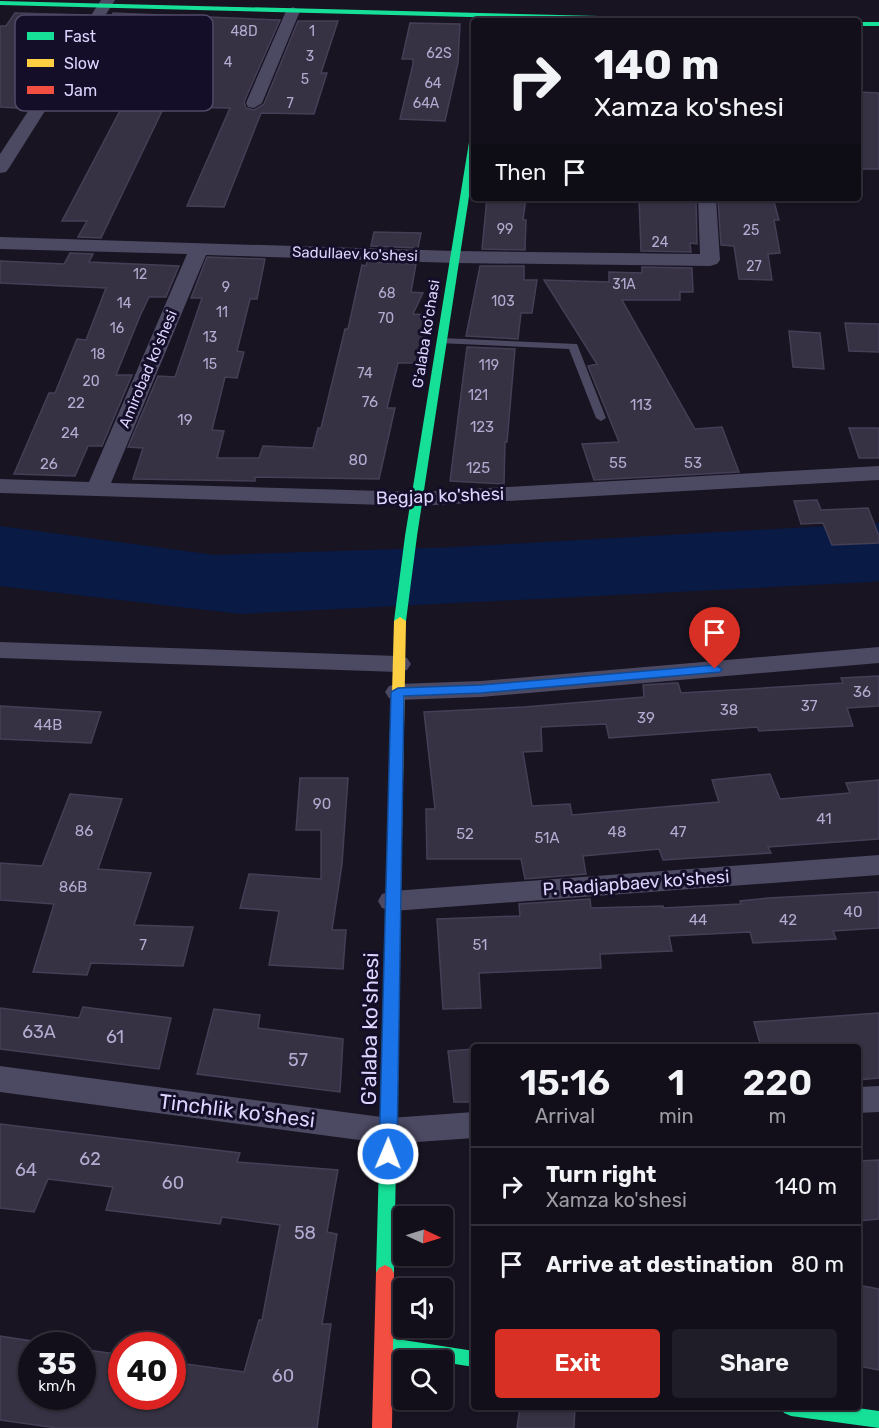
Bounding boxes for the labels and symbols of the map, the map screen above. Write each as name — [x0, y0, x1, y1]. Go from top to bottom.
legend — [15, 15, 213, 111]
house number: 48D — [230, 23, 258, 40]
house number: 1 — [309, 23, 315, 40]
text: Fast — [64, 27, 96, 46]
house number: 62S — [426, 45, 452, 62]
house number: 3 — [306, 48, 314, 65]
text: Slow — [64, 54, 100, 73]
house number: 4 — [224, 54, 233, 71]
house number: 5 — [301, 71, 309, 88]
house number: 64 — [424, 75, 442, 92]
text: Jam — [64, 81, 97, 100]
house number: 7 — [286, 95, 294, 112]
house number: 64A — [413, 95, 440, 112]
house number: 99 — [497, 221, 513, 238]
house number: 25 — [743, 222, 759, 239]
house number: 24 — [652, 234, 669, 251]
street label: Sadullaev ko'shesi — [292, 243, 418, 265]
house number: 27 — [746, 258, 762, 275]
house number: 12 — [133, 266, 147, 283]
house number: 31A — [612, 276, 636, 293]
house number: 9 — [222, 279, 230, 296]
street label: G'alaba ko'chasi — [409, 279, 443, 389]
house number: 68 — [378, 285, 396, 302]
house number: 103 — [491, 293, 515, 310]
house number: 14 — [117, 295, 132, 312]
house number: 11 — [216, 304, 228, 321]
street label: Amirobad ko'shesi — [115, 308, 181, 430]
house number: 70 — [378, 310, 394, 327]
house number: 16 — [110, 320, 124, 337]
house number: 13 — [203, 329, 217, 346]
house number: 18 — [91, 346, 106, 363]
house number: 15 — [203, 356, 217, 373]
house number: 119 — [479, 357, 499, 374]
house number: 74 — [357, 365, 373, 382]
house number: 20 — [82, 373, 100, 390]
house number: 121 — [468, 387, 488, 404]
house number: 76 — [362, 393, 378, 411]
house number: 22 — [67, 394, 85, 412]
house number: 113 — [630, 396, 652, 414]
house number: 19 — [177, 411, 193, 429]
house number: 123 — [470, 418, 494, 436]
house number: 24 — [61, 424, 79, 442]
house number: 80 — [348, 451, 368, 469]
house number: 55 — [609, 454, 627, 472]
house number: 53 — [684, 454, 702, 472]
house number: 26 — [40, 455, 58, 473]
house number: 125 — [466, 459, 490, 477]
street label: Begjap ko'shesi — [375, 483, 505, 509]
pin — [689, 607, 740, 669]
house number: 36 — [853, 683, 871, 701]
house number: 37 — [801, 697, 818, 715]
house number: 38 — [720, 701, 738, 719]
house number: 39 — [637, 709, 655, 727]
house number: 44B — [34, 716, 62, 734]
house number: 90 — [313, 795, 331, 813]
house number: 41 — [816, 810, 832, 828]
house number: 86 — [75, 822, 93, 840]
house number: 48 — [608, 823, 626, 841]
house number: 47 — [670, 823, 687, 841]
house number: 52 — [456, 825, 474, 843]
house number: 51A — [534, 829, 560, 847]
street label: P. Radjapbaev ko'shesi — [542, 866, 730, 900]
house number: 86B — [59, 878, 87, 896]
house number: 40 — [844, 903, 862, 921]
house number: 44 — [689, 911, 707, 929]
house number: 42 — [779, 911, 797, 929]
house number: 7 — [139, 936, 147, 954]
house number: 51 — [472, 936, 488, 954]
street label: G'alaba ko'shesi — [356, 952, 383, 1106]
house number: 63A — [22, 1021, 56, 1043]
house number: 61 — [106, 1026, 124, 1048]
house number: 57 — [288, 1049, 308, 1071]
street label: Tinchlik ko'shesi — [158, 1089, 317, 1132]
position arrow — [356, 1122, 420, 1186]
house number: 62 — [79, 1148, 101, 1170]
house number: 64 — [15, 1159, 37, 1181]
house number: 60 — [162, 1172, 184, 1194]
north arrow — [393, 1206, 453, 1266]
house number: 58 — [294, 1222, 316, 1244]
speed limit sign: 40 — [108, 1332, 186, 1410]
house number: 60 — [272, 1365, 294, 1387]

